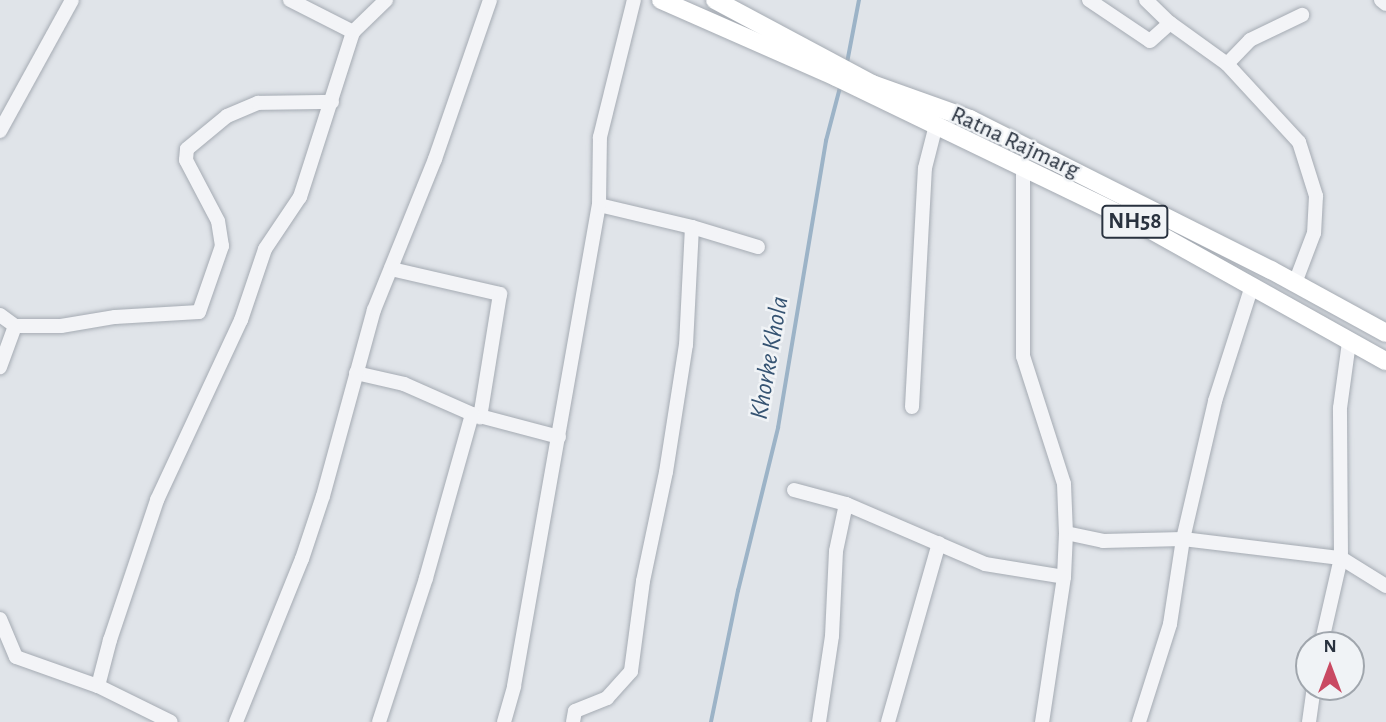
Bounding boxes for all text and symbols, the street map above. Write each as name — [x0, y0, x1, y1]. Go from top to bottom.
street label: Ratna Rajmarg — [946, 101, 1084, 185]
road number: NH58 — [1100, 202, 1170, 242]
water label: Khorke Khola — [744, 294, 796, 422]
north arrow — [1295, 631, 1365, 701]
text: N — [1323, 637, 1337, 656]

